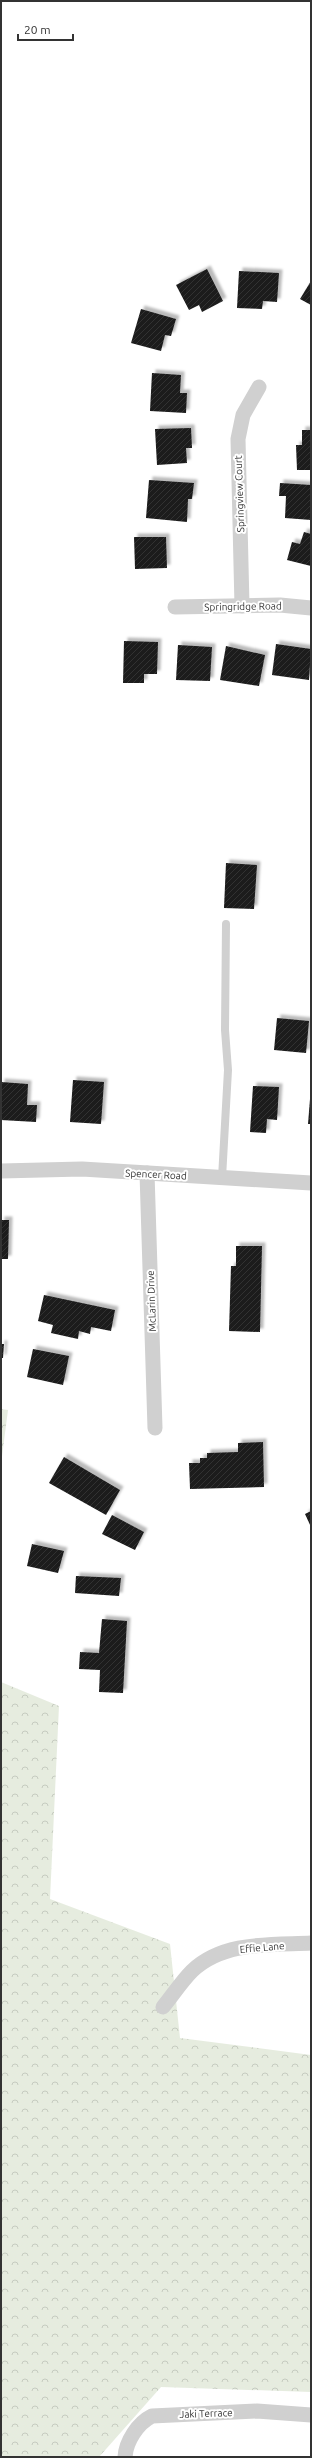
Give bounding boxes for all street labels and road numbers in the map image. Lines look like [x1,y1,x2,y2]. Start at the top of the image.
street label: Springview Court [233,455,246,533]
street label: Springridge Road [204,600,282,613]
street label: Spencer Road [125,1167,187,1182]
street label: McLarin Drive [145,1270,158,1332]
street label: Effie Lane [239,1940,285,1955]
street label: Jaki Terrace [179,2407,233,2420]

